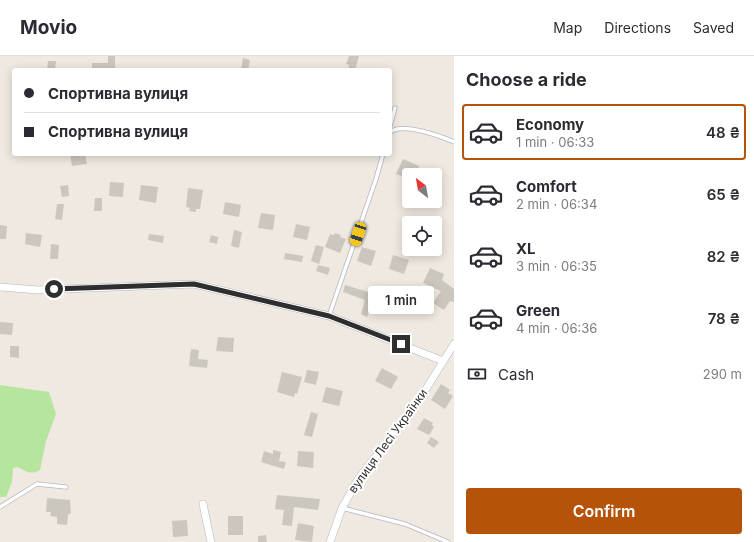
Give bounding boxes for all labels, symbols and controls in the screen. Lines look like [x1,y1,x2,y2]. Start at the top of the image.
text: Movio [20,16,77,39]
text: Map [553,19,582,36]
text: Directions [604,19,671,36]
text: Saved [693,19,734,36]
text: Choose a ride [466,69,587,90]
text: Спортивна вулиця [48,84,188,103]
icon: car [468,114,504,150]
text: Economy [516,115,584,134]
text: Спортивна вулиця [48,122,188,141]
text: 48 ₴ [706,123,740,142]
text: 1 min · 06:33 [516,134,594,150]
north arrow [402,168,442,208]
map controls [402,168,442,256]
icon: car [468,176,504,212]
text: Comfort [516,177,577,196]
text: 65 ₴ [707,185,740,204]
text: 2 min · 06:34 [516,196,597,212]
button: locate [402,216,442,256]
car [348,221,368,247]
icon: car [468,238,504,274]
text: XL [516,239,536,258]
text: 82 ₴ [707,247,740,266]
text: 3 min · 06:35 [516,258,597,274]
route start [45,280,63,298]
callout: 1 min [368,286,434,314]
text: 1 min [385,292,417,308]
icon: car [468,300,504,336]
text: Green [516,301,560,320]
text: 78 ₴ [708,309,740,328]
text: 4 min · 06:36 [516,320,597,336]
route end [392,335,410,353]
icon: cash [466,363,488,385]
text: Cash [498,365,534,384]
text: 290 m [703,366,742,382]
street label: вулиця Лесі Українки [345,386,430,496]
button: Confirm [466,488,742,534]

